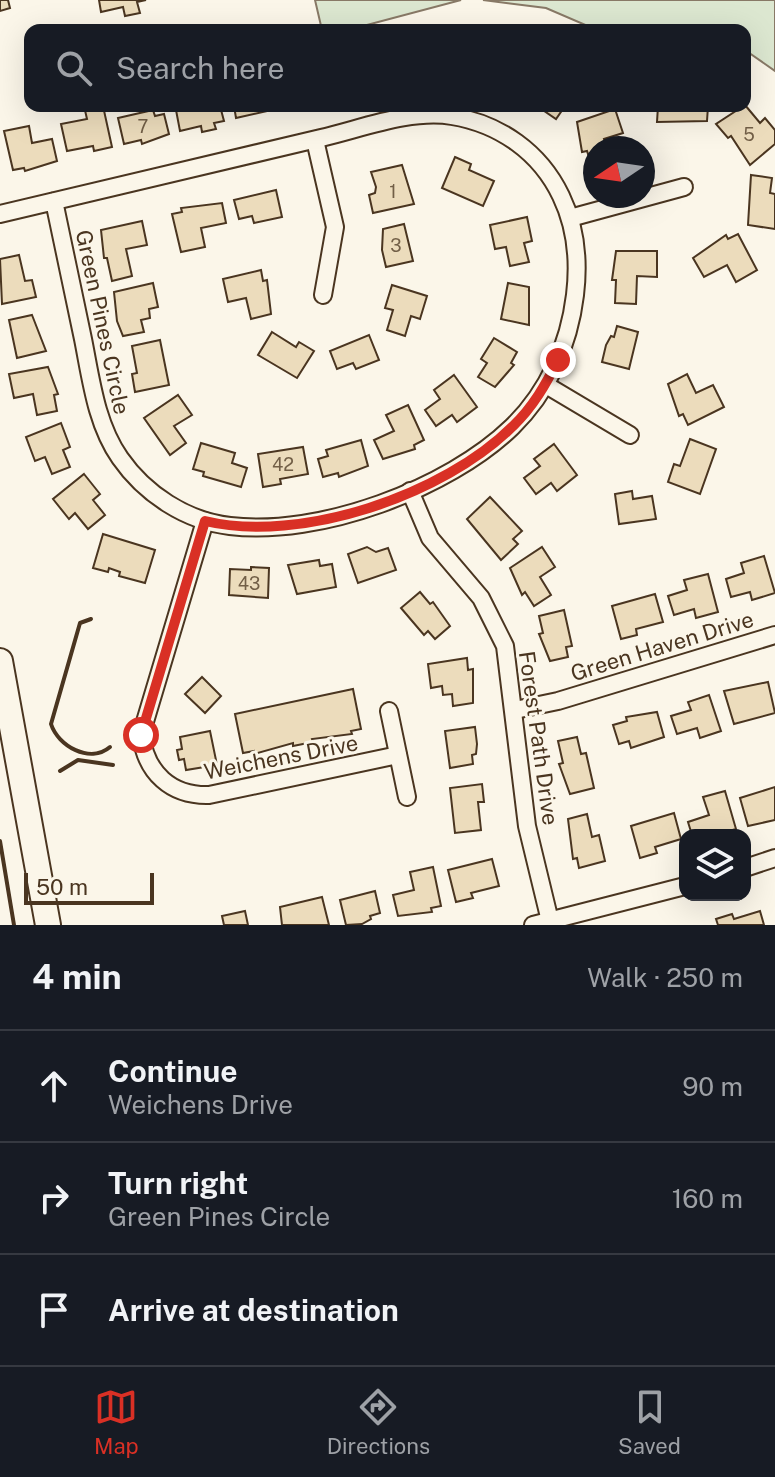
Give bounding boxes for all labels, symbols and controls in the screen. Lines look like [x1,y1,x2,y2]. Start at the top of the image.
search box [24,24,751,112]
icon: search [52,46,96,90]
text: Search here [116,50,284,86]
house number: 7 [138,116,148,137]
house number: 5 [743,124,755,145]
north arrow [583,136,655,208]
house number: 1 [389,181,397,202]
street label: Green Pines Circle [71,227,135,417]
house number: 3 [390,235,402,256]
route end [540,342,576,378]
house number: 42 [272,454,294,475]
house number: 43 [238,573,260,594]
street label: Green Haven Drive [567,606,757,686]
street label: Forest Path Drive [514,649,564,827]
route start [123,717,159,753]
street label: Weichens Drive [202,729,360,785]
map controls [679,829,751,901]
button: layers [679,829,751,901]
scale bar [24,869,154,905]
text: 50 m [36,874,88,900]
text: 4 min [32,957,122,997]
text: Walk · 250 m [587,962,743,993]
text: Continue [108,1053,238,1089]
icon: ahead [32,1064,76,1108]
text: 90 m [682,1071,743,1102]
text: Weichens Drive [108,1089,293,1120]
text: Turn right [108,1165,248,1201]
icon: right [32,1176,76,1220]
text: 160 m [672,1183,743,1214]
text: Green Pines Circle [108,1201,330,1232]
icon: arrive [32,1288,76,1332]
text: Arrive at destination [108,1292,399,1328]
tab: Map [94,1385,139,1459]
tab: Directions [327,1385,430,1459]
tab: Saved [618,1385,681,1459]

